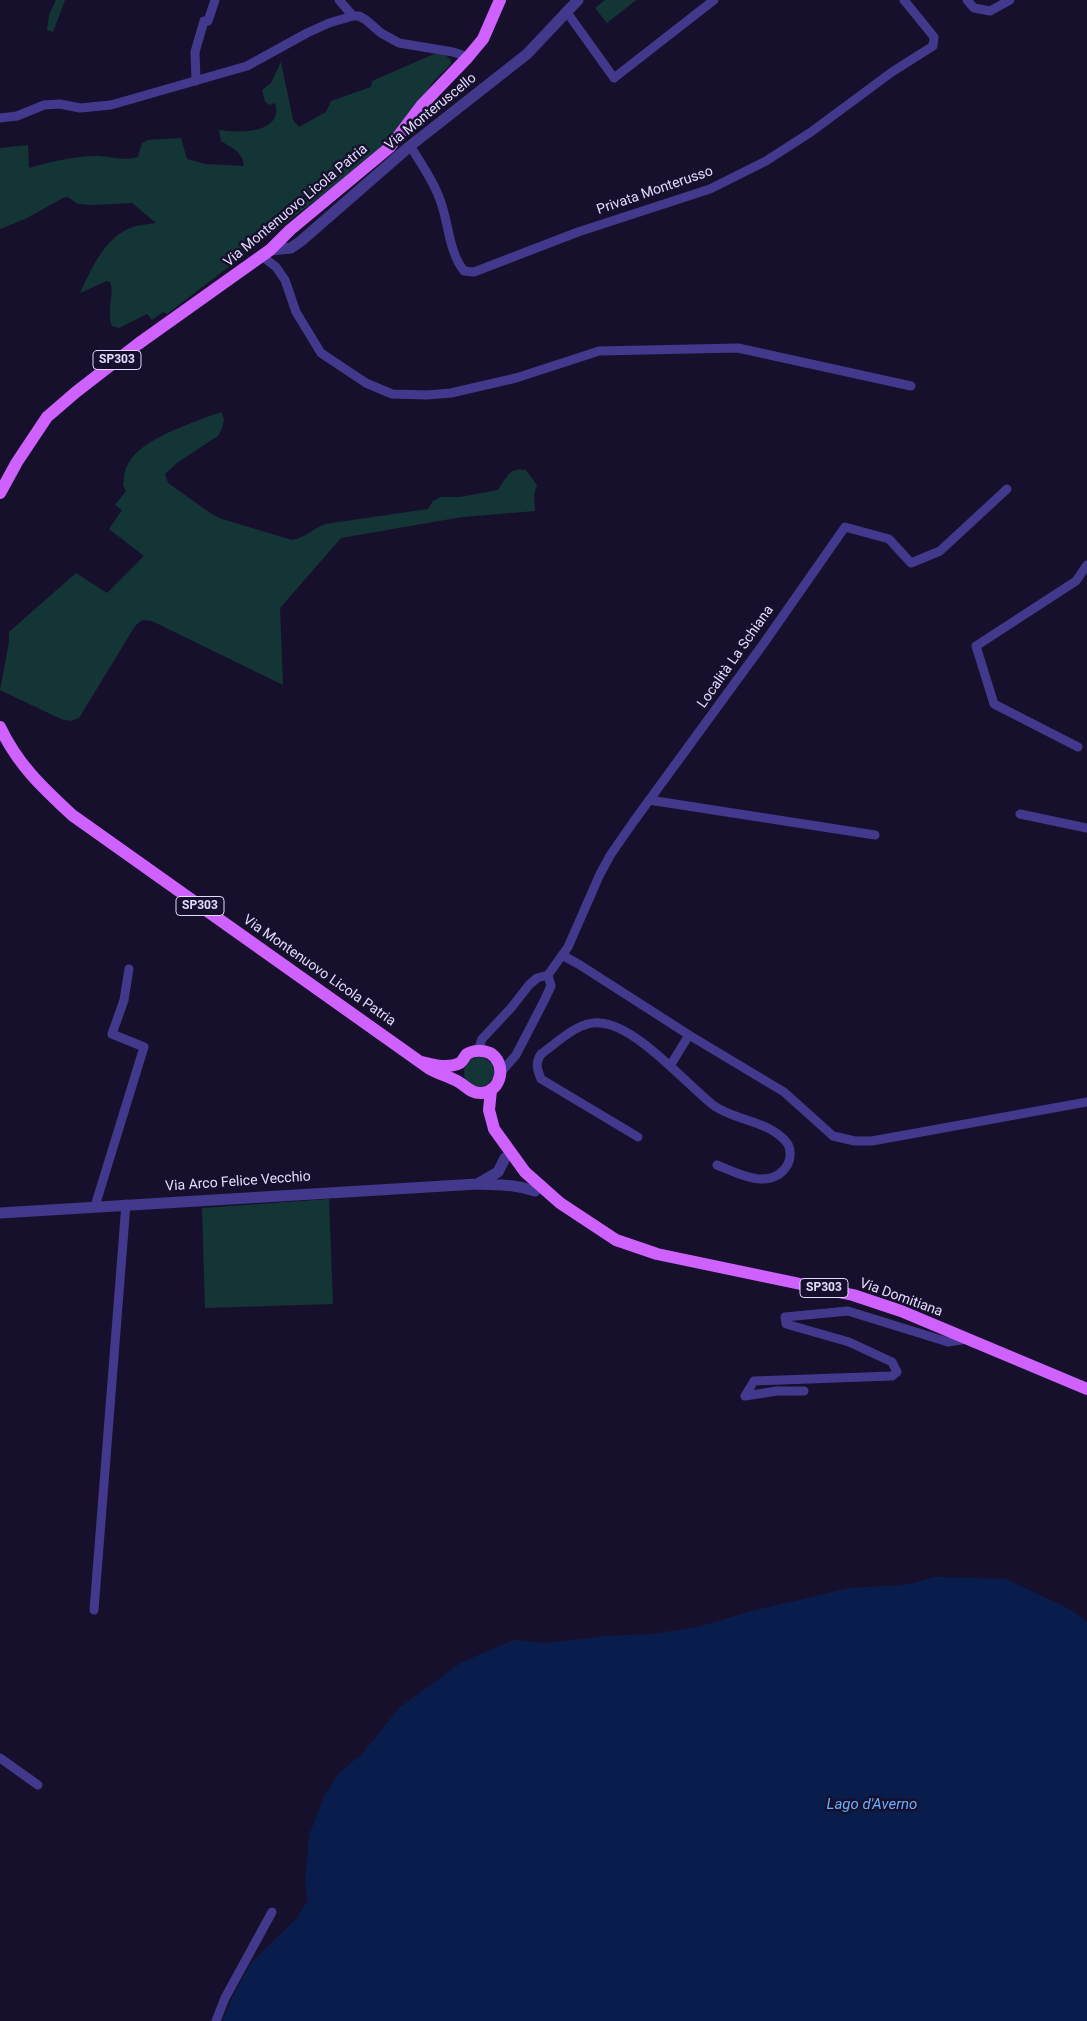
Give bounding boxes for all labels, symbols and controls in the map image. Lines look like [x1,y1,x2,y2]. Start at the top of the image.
street label: Via Monteruscello [382,70,480,154]
street label: Via Montenuovo Licola Patria [221,141,371,271]
street label: Privata Monterusso [595,163,715,219]
road number: SP303 [93,350,141,370]
street label: Località La Schiana [694,603,778,711]
road number: SP303 [176,896,224,916]
street label: Via Montenuovo Licola Patria [240,912,398,1030]
street label: Via Arco Felice Vecchio [165,1169,311,1195]
street label: Via Domitiana [857,1275,945,1321]
road number: SP303 [800,1278,848,1298]
water label: Lago d'Averno [827,1796,917,1814]

